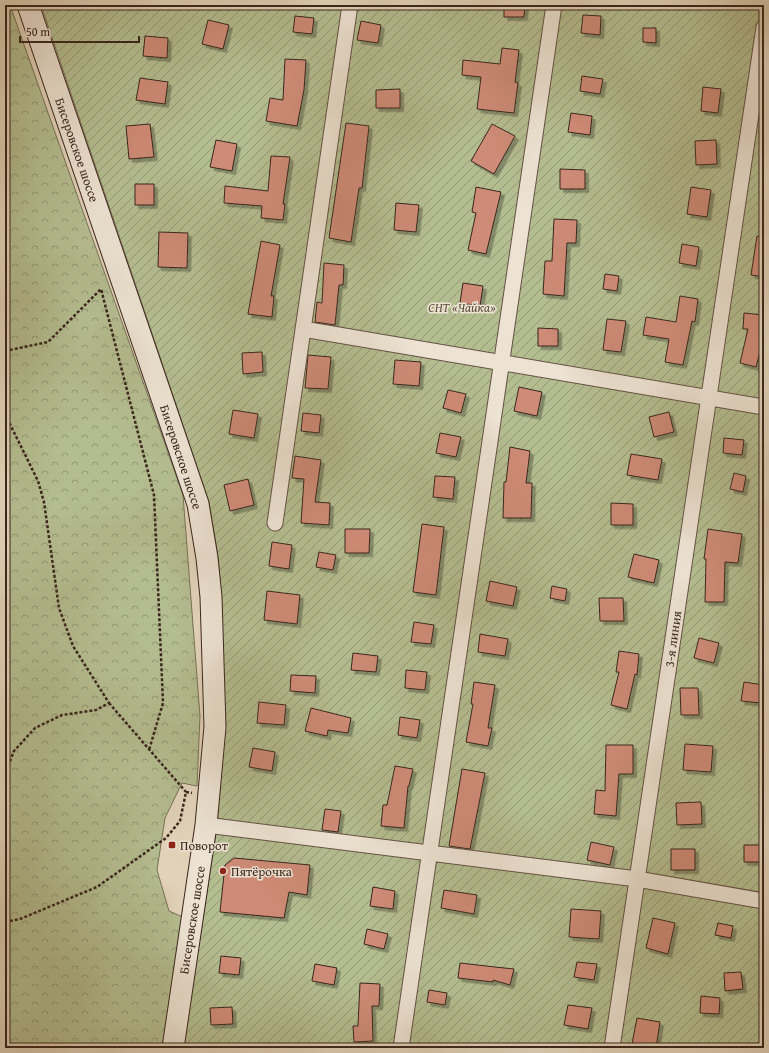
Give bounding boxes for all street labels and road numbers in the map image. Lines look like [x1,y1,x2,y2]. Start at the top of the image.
street label: Бисеровское шоссе [50,95,104,205]
street label: Бисеровское шоссе [155,402,207,512]
street label: 3-я линия [660,609,686,669]
street label: Бисеровское шоссе [174,865,210,975]

